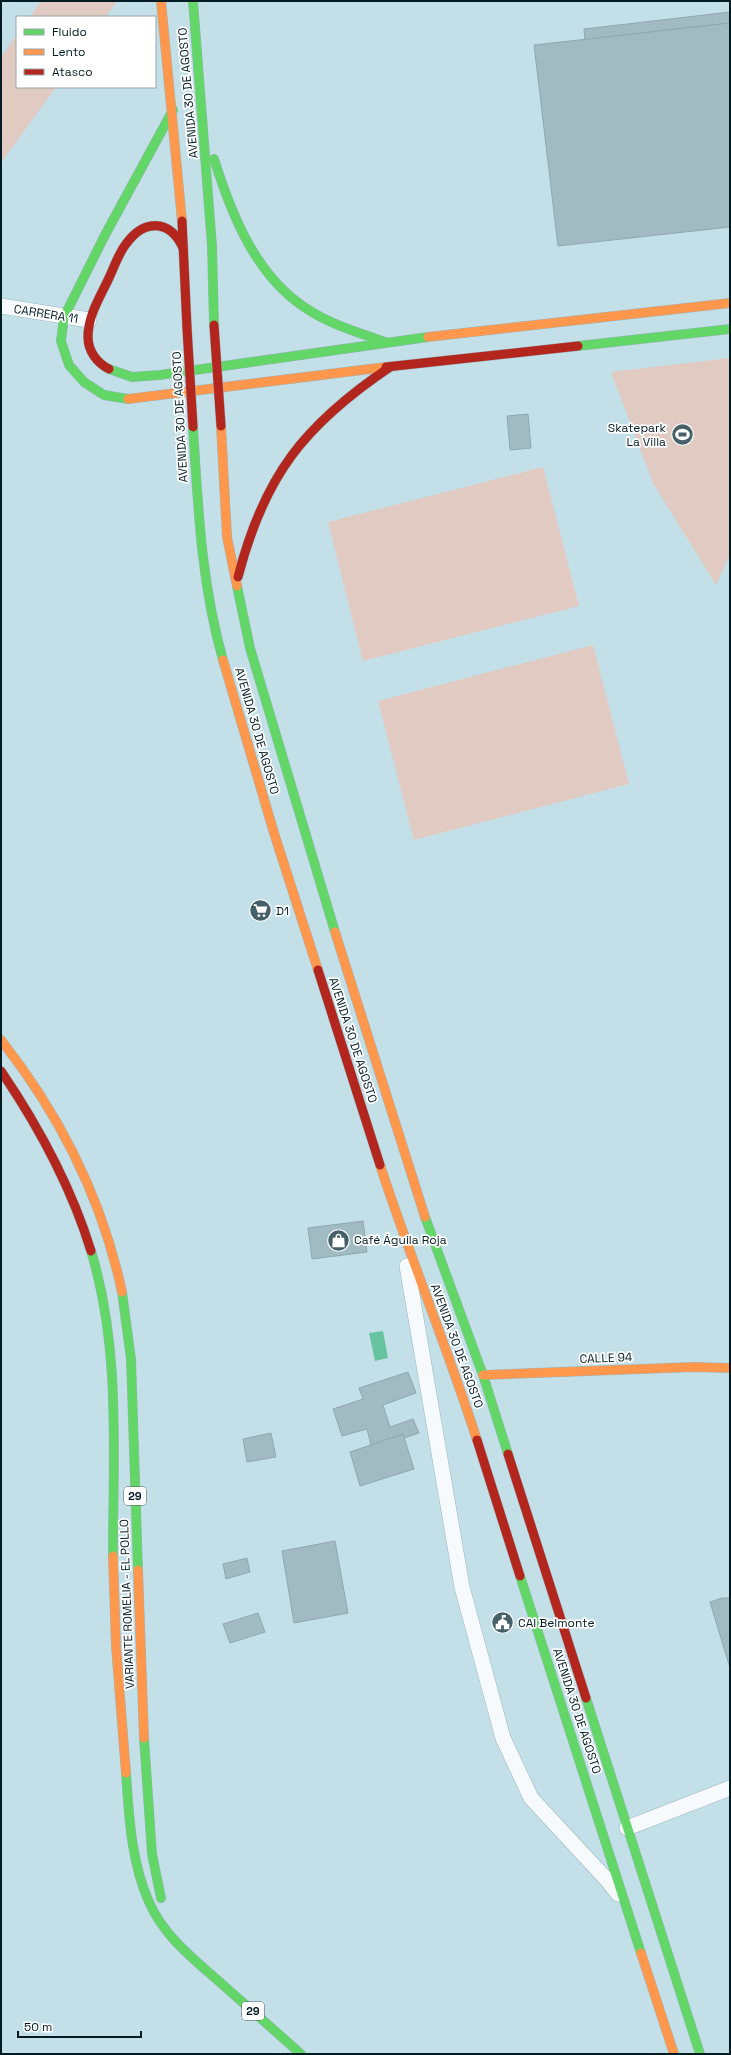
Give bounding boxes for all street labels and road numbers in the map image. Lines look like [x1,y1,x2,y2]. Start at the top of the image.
street label: AVENIDA 30 DE AGOSTO [174,27,202,159]
street label: CARRERA 11 [13,301,79,327]
street label: AVENIDA 30 DE AGOSTO [169,351,191,483]
street label: AVENIDA 30 DE AGOSTO [231,666,283,796]
street label: AVENIDA 30 DE AGOSTO [325,975,381,1105]
street label: AVENIDA 30 DE AGOSTO [427,1282,487,1410]
street label: CALLE 94 [579,1349,633,1367]
road number: 29 [124,1487,146,1505]
street label: VARIANTE ROMELIA - EL POLLO [116,1519,138,1689]
street label: AVENIDA 30 DE AGOSTO [549,1646,605,1776]
road number: 29 [242,2002,264,2020]

